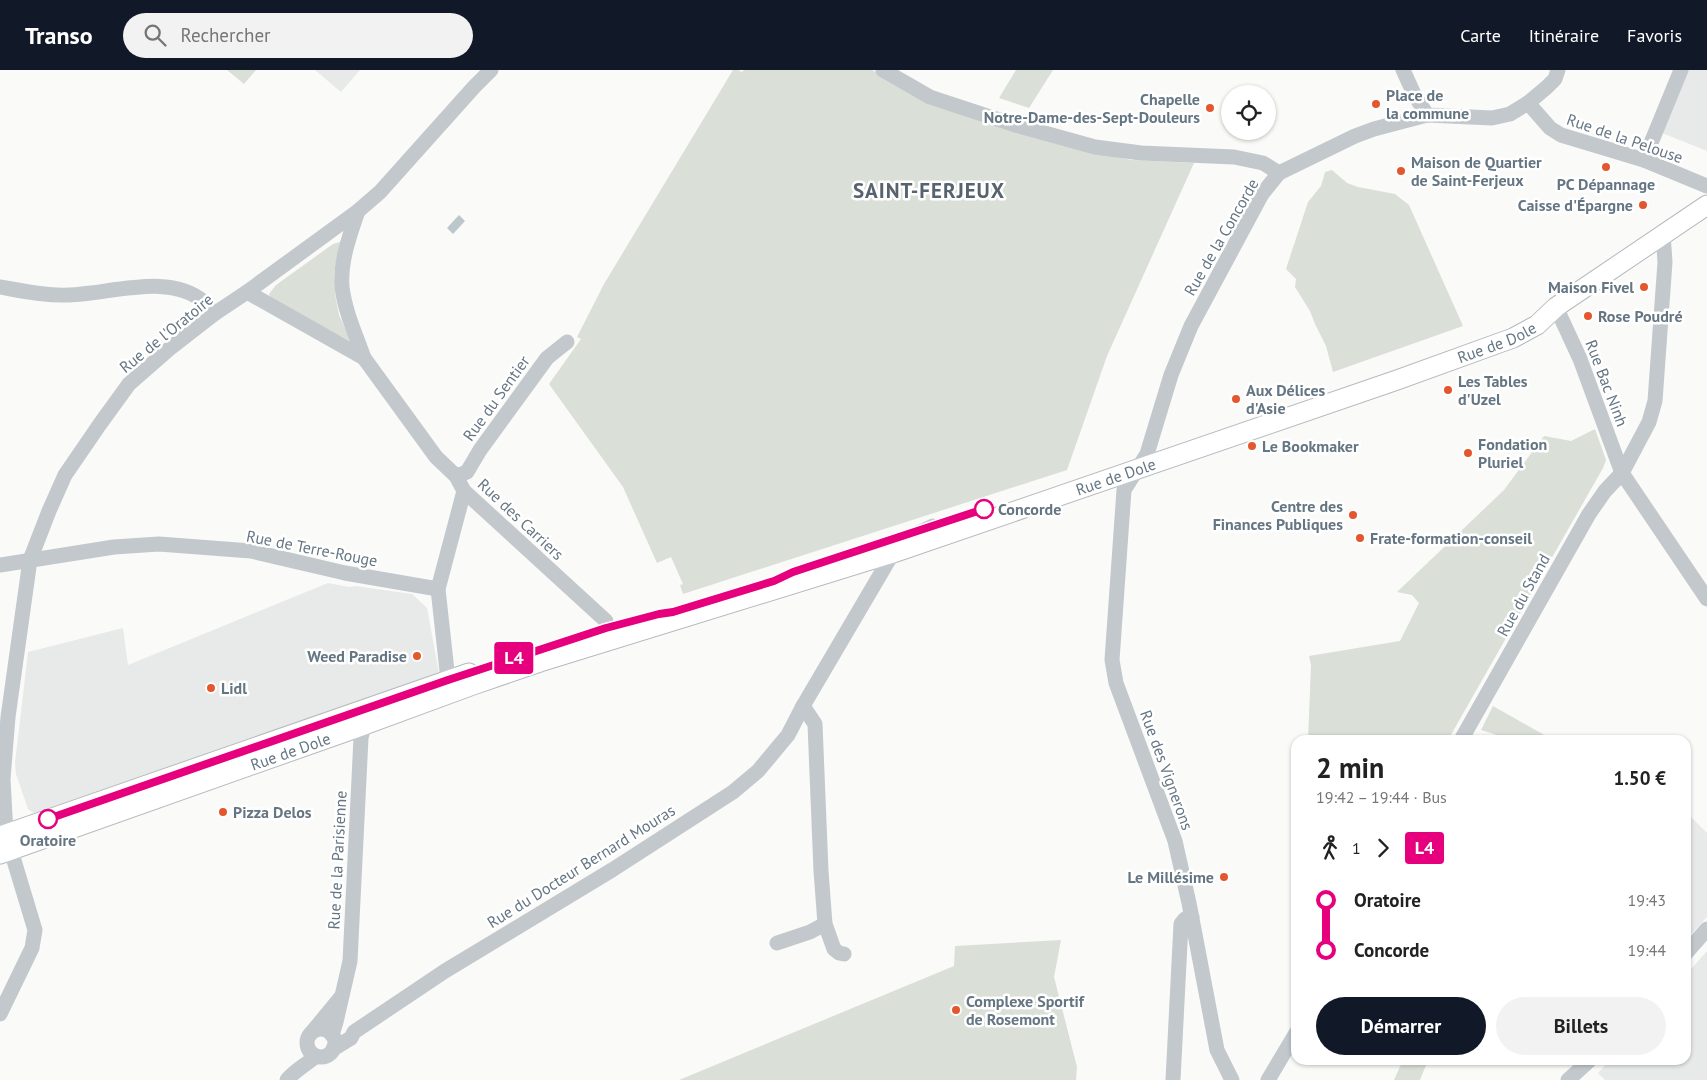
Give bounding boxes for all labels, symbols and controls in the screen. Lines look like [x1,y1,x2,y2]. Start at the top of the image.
search box [123,13,473,58]
text: Transo [25,20,93,51]
icon: search [141,21,169,49]
text: Rechercher [181,23,271,47]
text: Carte [1460,24,1501,47]
text: Itinéraire [1529,24,1599,47]
text: Favoris [1627,24,1682,47]
map controls [1221,85,1276,140]
button: locate [1221,85,1276,140]
place label: Place de la commune [1386,85,1469,123]
place label: Chapelle Notre-Dame-des-Sept-Douleurs [984,89,1200,127]
marker: Place de la commune [1370,98,1382,110]
marker: Chapelle Notre-Dame-des-Sept-Douleurs [1204,102,1216,114]
street label: Rue de la Pelouse [1564,109,1686,167]
place label: Maison de Quartier de Saint-Ferjeux [1411,152,1542,190]
marker: PC Dépannage [1600,161,1612,173]
marker: Maison de Quartier de Saint-Ferjeux [1395,165,1407,177]
place label: PC Dépannage [1557,174,1655,194]
street label: Rue de la Concorde [1179,175,1263,299]
district label: SAINT-FERJEUX [853,177,1005,204]
place label: Caisse d'Épargne [1518,195,1633,215]
marker: Caisse d'Épargne [1637,199,1649,211]
place label: Maison Fivel [1548,277,1634,297]
marker: Maison Fivel [1638,281,1650,293]
street label: Rue de l'Oratoire [115,289,217,377]
place label: Rose Poudré [1598,306,1683,326]
marker: Rose Poudré [1582,310,1594,322]
street label: Rue de Dole [1455,317,1540,367]
street label: Rue Bac Ninh [1581,337,1633,429]
street label: Rue du Sentier [458,351,534,445]
place label: Les Tables d'Uzel [1458,371,1528,409]
place label: Aux Délices d'Asie [1246,380,1326,418]
marker: Les Tables d'Uzel [1442,384,1454,396]
marker: Aux Délices d'Asie [1230,393,1242,405]
place label: Fondation Pluriel [1478,434,1547,472]
place label: Le Bookmaker [1262,436,1359,456]
marker: Le Bookmaker [1246,440,1258,452]
marker: Fondation Pluriel [1462,447,1474,459]
street label: Rue de Dole [1073,454,1158,500]
street label: Rue des Carriers [474,474,568,564]
place label: Centre des Finances Publiques [1213,496,1343,534]
marker: Concorde [974,499,994,519]
place label: Concorde [998,499,1061,519]
marker: Centre des Finances Publiques [1347,509,1359,521]
street label: Rue de Terre-Rouge [245,525,379,571]
place label: Frate-formation-conseil [1370,528,1532,548]
marker: Frate-formation-conseil [1354,532,1366,544]
street label: Rue du Stand [1492,550,1554,640]
line badge: L4 [492,642,536,674]
place label: Weed Paradise [307,646,407,666]
text: L4 [504,646,524,669]
marker: Weed Paradise [411,650,423,662]
place label: Lidl [221,678,247,698]
marker: Lidl [205,682,217,694]
street label: Rue des Vignerons [1136,707,1198,833]
street label: Rue de Dole [248,728,333,775]
text: 2 min [1316,749,1384,786]
text: 1.50 € [1613,766,1666,790]
text: 19:42 – 19:44 · Bus [1316,787,1447,807]
street label: Rue de la Parisienne [323,790,351,930]
street label: Rue du Docteur Bernard Mouras [483,800,679,932]
place label: Pizza Delos [233,802,312,822]
marker: Pizza Delos [217,806,229,818]
marker: Oratoire [38,809,58,829]
place label: Oratoire [20,830,76,850]
icon: walk [1316,834,1344,862]
icon: forward [1369,834,1397,862]
text: L4 [1415,836,1434,859]
text: 1 [1352,838,1361,858]
place label: Le Millésime [1127,867,1214,887]
marker: Le Millésime [1218,871,1230,883]
text: Oratoire [1354,888,1421,912]
text: 19:43 [1628,890,1666,910]
text: Concorde [1354,938,1429,962]
text: 19:44 [1628,940,1666,960]
place label: Complexe Sportif de Rosemont [966,991,1085,1029]
button: Démarrer [1316,997,1486,1055]
button: Billets [1496,997,1666,1055]
marker: Complexe Sportif de Rosemont [950,1004,962,1016]

